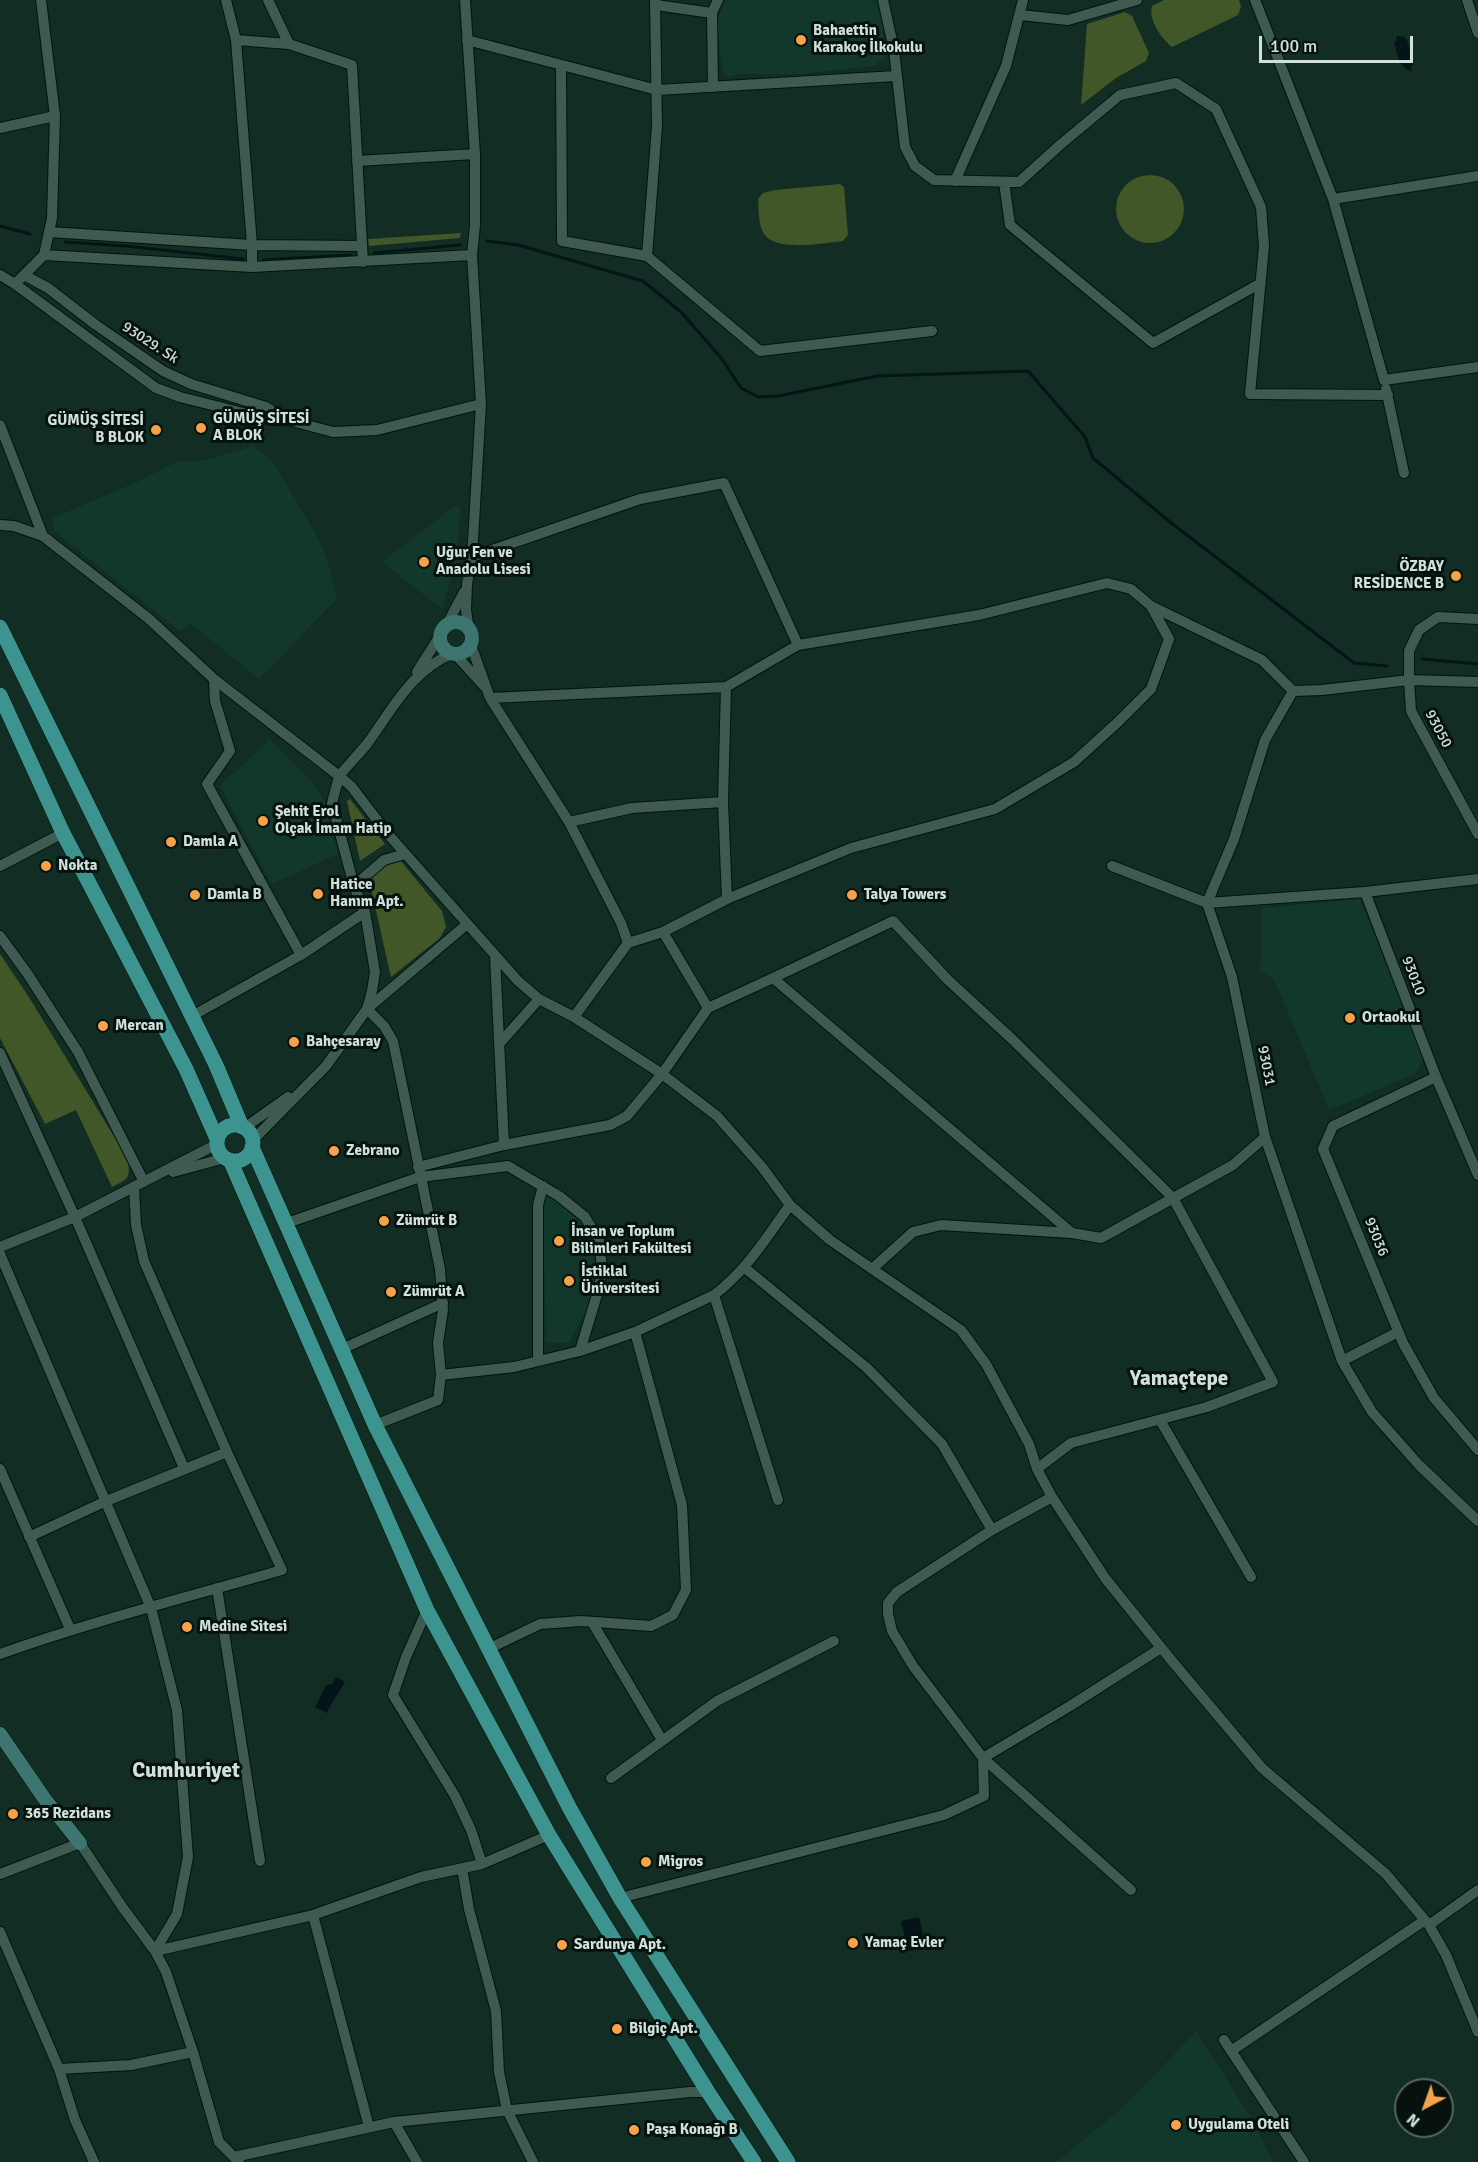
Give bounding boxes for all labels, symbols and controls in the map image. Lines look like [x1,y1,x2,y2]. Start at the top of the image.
place label: Bahaettin Karakoç İlkokulu [813,22,923,57]
scale bar [1262,24,1416,62]
marker: Bahaettin Karakoç İlkokulu [794,33,808,47]
text: 100 m [1270,35,1317,57]
street label: 93029. Sk [118,318,182,368]
place label: GÜMÜŞ SİTESİ A BLOK [213,410,310,445]
place label: GÜMÜŞ SİTESİ B BLOK [47,412,144,447]
marker: GÜMÜŞ SİTESİ A BLOK [194,421,208,435]
marker: GÜMÜŞ SİTESİ B BLOK [149,423,163,437]
place label: Uğur Fen ve Anadolu Lisesi [436,544,531,579]
marker: Uğur Fen ve Anadolu Lisesi [417,555,431,569]
place label: ÖZBAY RESİDENCE B [1354,558,1444,593]
marker: ÖZBAY RESİDENCE B [1449,569,1463,583]
street label: 93050 [1421,707,1455,751]
place label: Şehit Erol Olçak İmam Hatip [275,803,392,838]
marker: Şehit Erol Olçak İmam Hatip [256,814,270,828]
place label: Damla A [183,833,238,851]
marker: Damla A [164,835,178,849]
place label: Nokta [58,857,97,875]
marker: Nokta [39,859,53,873]
place label: Hatice Hanım Apt. [330,876,404,911]
place label: Damla B [207,886,262,904]
place label: Talya Towers [864,886,946,904]
marker: Hatice Hanım Apt. [311,887,325,901]
marker: Damla B [188,888,202,902]
marker: Talya Towers [845,888,859,902]
street label: 93010 [1397,954,1429,998]
place label: Ortaokul [1362,1009,1420,1027]
marker: Ortaokul [1343,1011,1357,1025]
place label: Mercan [115,1017,164,1035]
marker: Mercan [96,1019,110,1033]
place label: Bahçesaray [306,1033,381,1051]
marker: Bahçesaray [287,1035,301,1049]
street label: 93031 [1253,1044,1279,1088]
place label: Zebrano [346,1142,400,1160]
marker: Zebrano [327,1144,341,1158]
place label: Zümrüt B [396,1212,457,1230]
marker: Zümrüt B [377,1214,391,1228]
street label: 93036 [1360,1215,1392,1259]
place label: İnsan ve Toplum Bilimleri Fakültesi [571,1223,691,1258]
marker: İnsan ve Toplum Bilimleri Fakültesi [552,1234,566,1248]
place label: İstiklal Üniversitesi [581,1263,659,1298]
marker: İstiklal Üniversitesi [562,1274,576,1288]
place label: Zümrüt A [403,1283,465,1301]
marker: Zümrüt A [384,1285,398,1299]
district label: Yamaçtepe [1130,1366,1228,1392]
place label: Medine Sitesi [199,1618,287,1636]
marker: Medine Sitesi [180,1620,194,1634]
district label: Cumhuriyet [132,1758,240,1784]
place label: 365 Rezidans [25,1805,111,1823]
marker: 365 Rezidans [6,1807,20,1821]
place label: Migros [658,1853,703,1871]
marker: Migros [639,1855,653,1869]
place label: Yamaç Evler [865,1934,944,1952]
place label: Sardunya Apt. [574,1936,666,1954]
marker: Yamaç Evler [846,1936,860,1950]
marker: Sardunya Apt. [555,1938,569,1952]
place label: Bilgiç Apt. [629,2020,698,2038]
marker: Bilgiç Apt. [610,2022,624,2036]
north arrow [1394,2078,1454,2138]
text: N [1403,2109,1424,2131]
place label: Uygulama Oteli [1188,2116,1289,2134]
marker: Uygulama Oteli [1169,2118,1183,2132]
place label: Paşa Konağı B [646,2121,738,2139]
marker: Paşa Konağı B [627,2123,641,2137]

